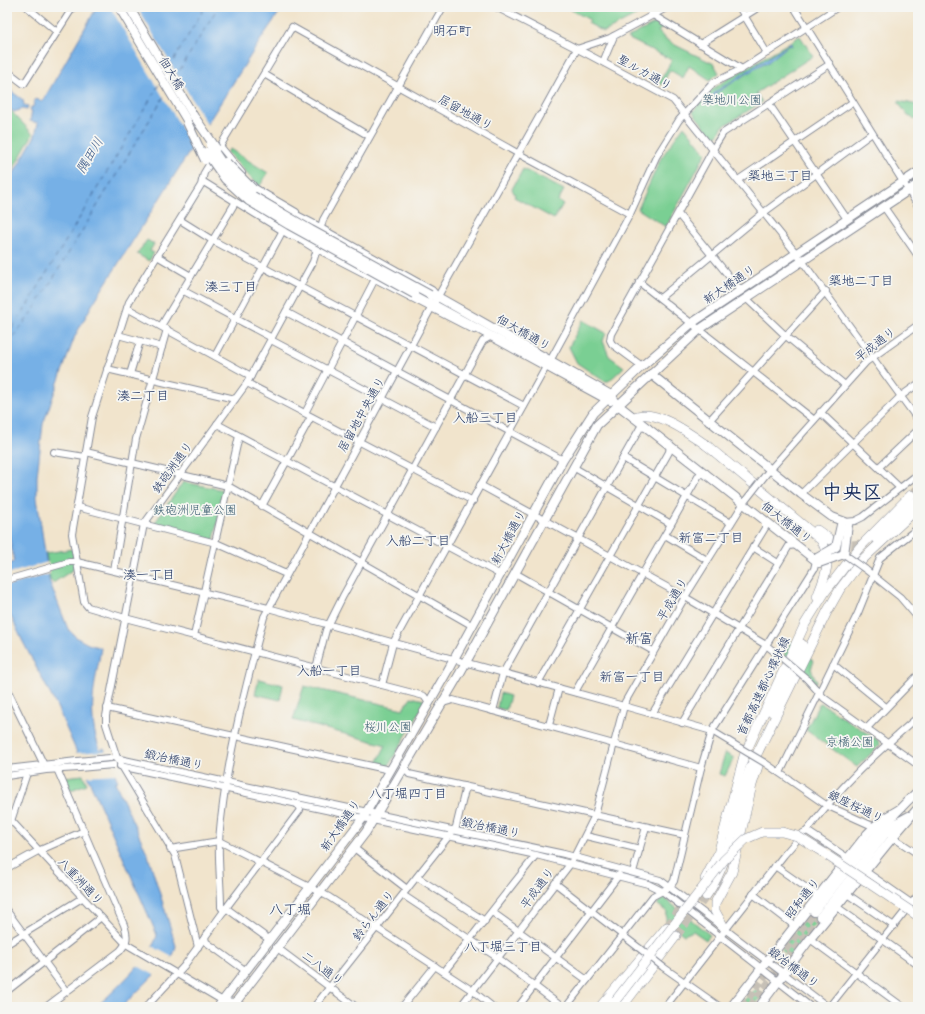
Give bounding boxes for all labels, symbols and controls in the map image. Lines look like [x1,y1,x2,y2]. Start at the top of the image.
district label: 明石町 [432,21,472,39]
street label: 聖ルカ通り [615,50,675,94]
street label: 佃大橋 [155,53,189,93]
street label: 居留地通り [436,90,496,134]
park label: 築地川公園 [702,91,762,108]
water label: 隅田川 [71,134,107,176]
district label: 築地三丁目 [747,166,813,184]
street label: 新大橋通り [699,260,759,308]
district label: 築地二丁目 [828,271,894,289]
district label: 湊三丁目 [205,277,257,295]
street label: 佃大橋通り [494,310,554,354]
street label: 平成通り [851,323,899,365]
street label: 居留地中央通り [333,373,389,455]
district label: 湊二丁目 [117,386,169,404]
district label: 入船三丁目 [452,408,518,426]
street label: 鉄砲洲通り [147,438,197,496]
district label: 中央区 [822,478,882,505]
street label: 佃大橋通り [758,497,816,547]
park label: 鉄砲洲児童公園 [153,501,237,518]
street label: 新大橋通り [486,507,530,567]
district label: 新富二丁目 [678,528,744,546]
district label: 入船二丁目 [385,531,451,549]
district label: 湊一丁目 [123,565,175,583]
street label: 平成通り [652,574,692,624]
district label: 新富 [625,628,653,647]
street label: 首都高速都心環状線 [732,633,794,739]
district label: 入船一丁目 [296,661,362,679]
district label: 新富一丁目 [599,667,665,685]
park label: 桜川公園 [364,718,412,735]
park label: 京橋公園 [826,733,874,750]
street label: 鍛冶橋通り [143,744,205,774]
district label: 八丁堀四丁目 [369,784,447,802]
street label: 銀座桜通り [825,785,887,827]
street label: 新大橋通り [316,796,364,854]
street label: 鍛冶橋通り [460,812,522,842]
street label: 八重洲通り [54,853,108,909]
street label: 平成通り [516,864,558,912]
street label: 昭和通り [781,874,823,922]
street label: 鈴らん通り [348,886,398,944]
district label: 八丁堀 [269,899,311,918]
district label: 八丁堀三丁目 [464,937,542,955]
street label: 鍛冶橋通り [765,942,823,992]
street label: 二八通り [299,947,347,989]

